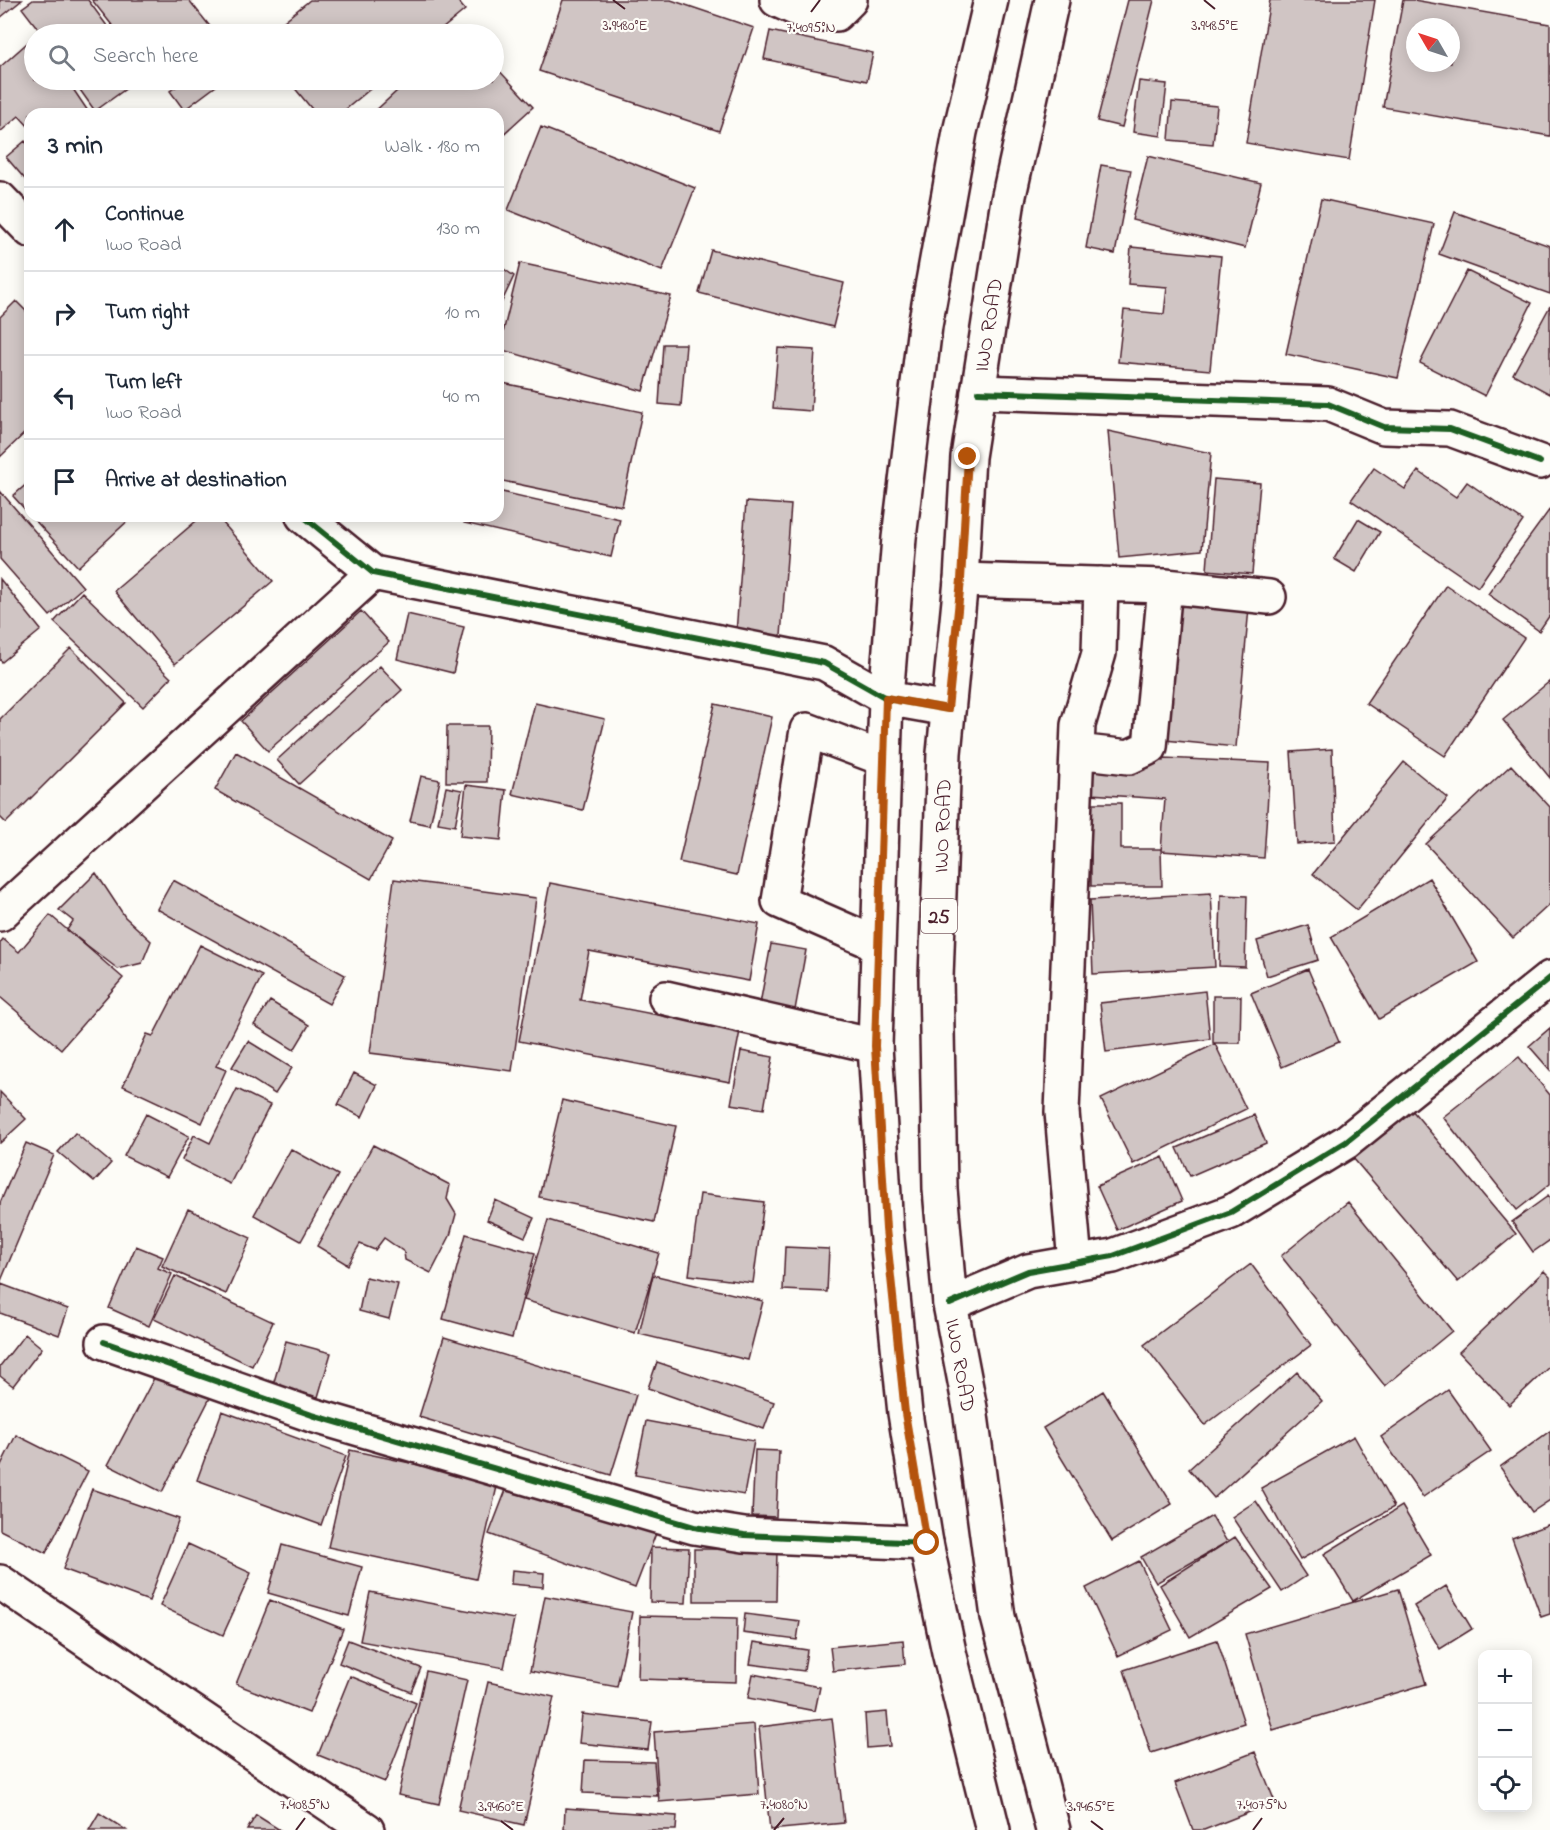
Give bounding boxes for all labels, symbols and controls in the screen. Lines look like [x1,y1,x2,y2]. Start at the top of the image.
text: 3.9480°E [602,15,648,37]
text: 3.9485°E [1191,15,1239,37]
text: 7.4095°N [786,17,836,39]
north arrow [1406,18,1460,72]
search box [24,24,504,90]
icon: search [45,41,78,74]
text: Search here [93,41,198,73]
text: 3 min [48,128,103,166]
text: Walk · 180 m [384,133,480,162]
text: Continue [105,199,184,231]
icon: ahead [48,213,81,246]
text: 130 m [436,215,480,244]
text: Iwo Road [105,231,182,260]
street label: IWO ROAD [968,276,1012,374]
icon: right [48,297,81,330]
text: Turn right [105,297,190,329]
text: 10 m [444,299,480,328]
text: Turn left [105,367,182,399]
icon: left [48,381,81,414]
text: 40 m [443,383,480,412]
text: Iwo Road [105,399,182,428]
route end [954,443,980,469]
icon: arrive [48,465,81,498]
text: Arrive at destination [105,465,287,497]
street label: IWO ROAD [927,778,961,874]
road number: 25 [921,899,957,933]
street label: IWO ROAD [936,1316,982,1414]
route start [913,1529,939,1555]
map controls [1478,1650,1532,1812]
button: + [1478,1650,1532,1704]
button: − [1478,1704,1532,1758]
button: locate [1478,1758,1532,1812]
text: 7.4085°N [280,1794,330,1816]
text: 7.4080°N [760,1794,808,1816]
text: 7.4075°N [1237,1794,1287,1816]
text: 3.9460°E [478,1796,524,1818]
text: 3.9465°E [1067,1796,1115,1818]

